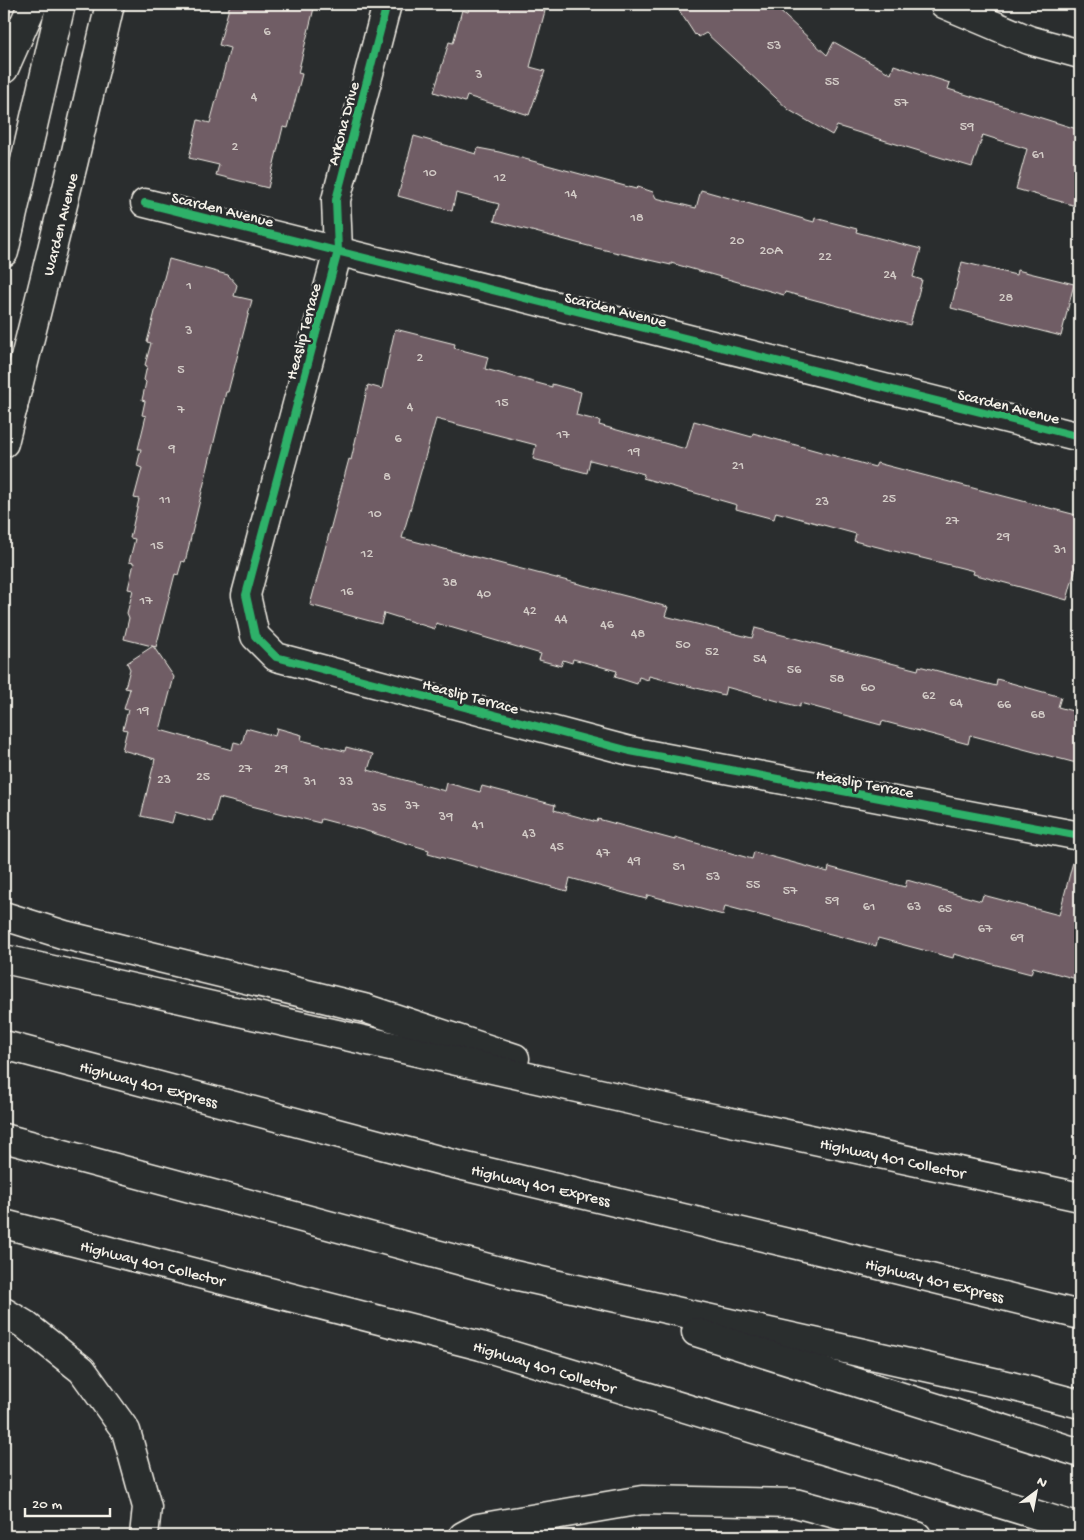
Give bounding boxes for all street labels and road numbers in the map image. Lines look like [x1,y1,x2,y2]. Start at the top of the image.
street label: Arkona Drive [325,79,366,168]
street label: Warden Avenue [40,171,85,278]
street label: Scarden Avenue [169,190,276,233]
street label: Heaslip Terrace [283,281,328,382]
street label: Scarden Avenue [562,290,669,333]
street label: Scarden Avenue [955,387,1062,430]
street label: Heaslip Terrace [420,676,521,721]
street label: Heaslip Terrace [814,767,916,804]
street label: Highway 401 Express [77,1059,220,1114]
street label: Highway 401 Collector [818,1136,968,1185]
street label: Highway 401 Express [469,1162,613,1213]
street label: Highway 401 Collector [78,1238,228,1293]
street label: Highway 401 Express [863,1256,1006,1309]
street label: Highway 401 Collector [470,1339,619,1401]

